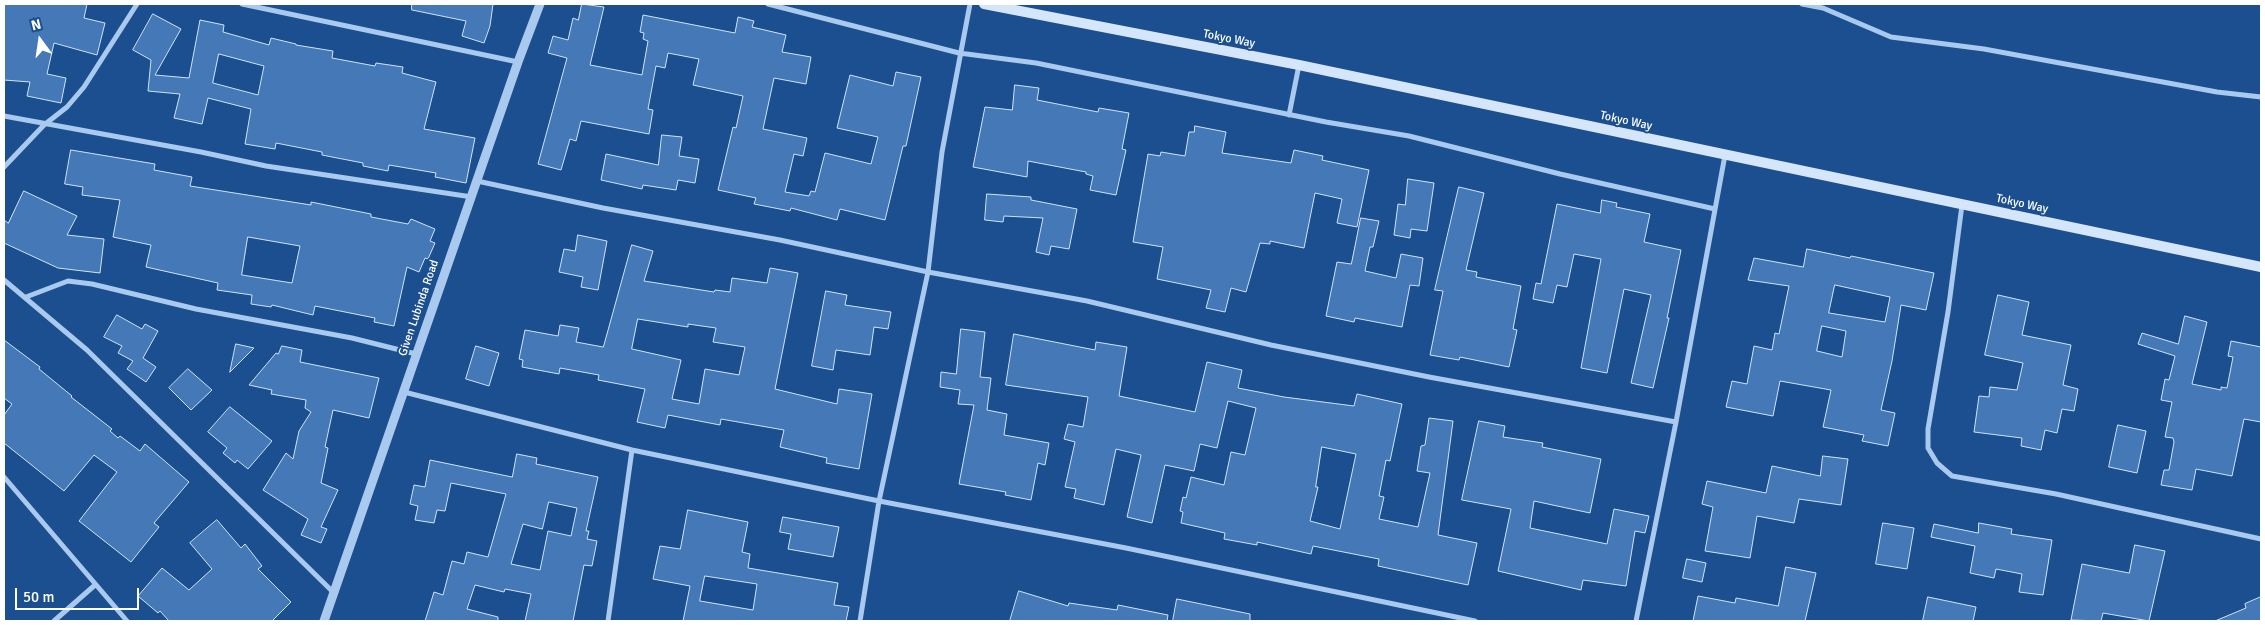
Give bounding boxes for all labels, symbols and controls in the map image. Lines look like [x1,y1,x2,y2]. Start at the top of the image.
north arrow [15,15,65,65]
text: N [29,16,43,34]
street label: Tokyo Way [1202,27,1256,51]
street label: Tokyo Way [1599,108,1653,134]
street label: Tokyo Way [1995,191,2049,217]
street label: Given Lubinda Road [396,258,442,358]
scale bar [18,578,141,610]
text: 50 m [23,588,54,606]

